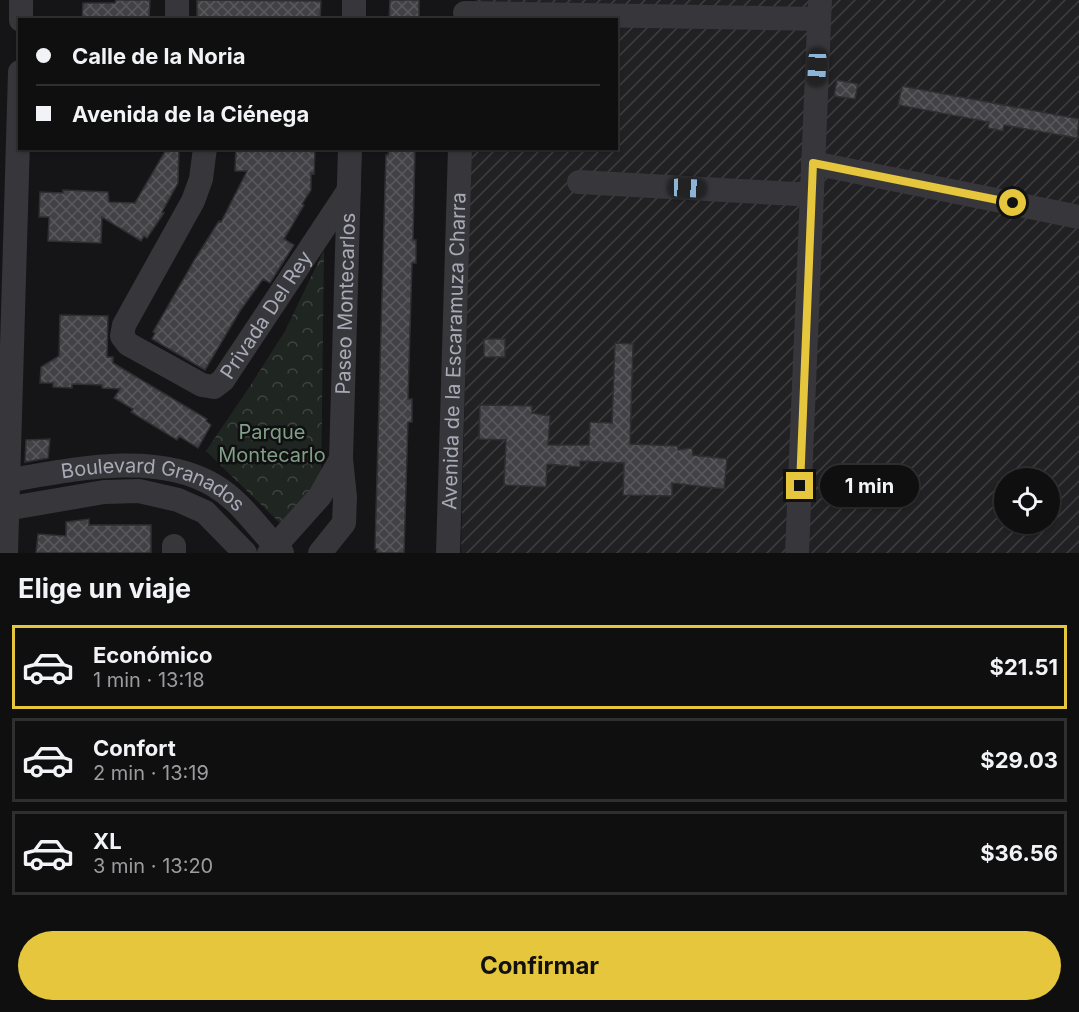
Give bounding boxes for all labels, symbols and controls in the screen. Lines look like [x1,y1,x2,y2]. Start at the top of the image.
text: Calle de la Noria [72,43,246,69]
car [807,49,827,85]
text: Avenida de la Ciénega [72,101,309,127]
car [669,178,705,198]
route start [999,189,1026,216]
street label: Avenida de la Escaramuza Charra [437,192,471,510]
street label: Paseo Montecarlos [331,212,360,395]
street label: Privada Del Rey [215,246,317,384]
park label: Parque Montecarlo [218,420,326,467]
street label: Boulevard Granados [59,453,250,516]
callout: 1 min [821,465,920,507]
map controls [994,468,1060,534]
button: locate [994,468,1060,534]
route end [786,472,813,499]
text: 1 min [845,474,894,498]
text: Elige un viaje [18,572,191,605]
icon: car [21,640,75,694]
text: Económico [93,642,212,668]
text: $21.51 [989,654,1058,680]
text: 1 min · 13:18 [93,668,205,692]
icon: car [21,733,75,787]
text: Confort [93,735,176,761]
text: $29.03 [980,747,1058,773]
text: 2 min · 13:19 [93,761,209,785]
icon: car [21,826,75,880]
text: XL [93,828,122,854]
text: $36.56 [980,840,1058,866]
text: 3 min · 13:20 [93,854,213,878]
button: Confirmar [18,931,1061,1000]

